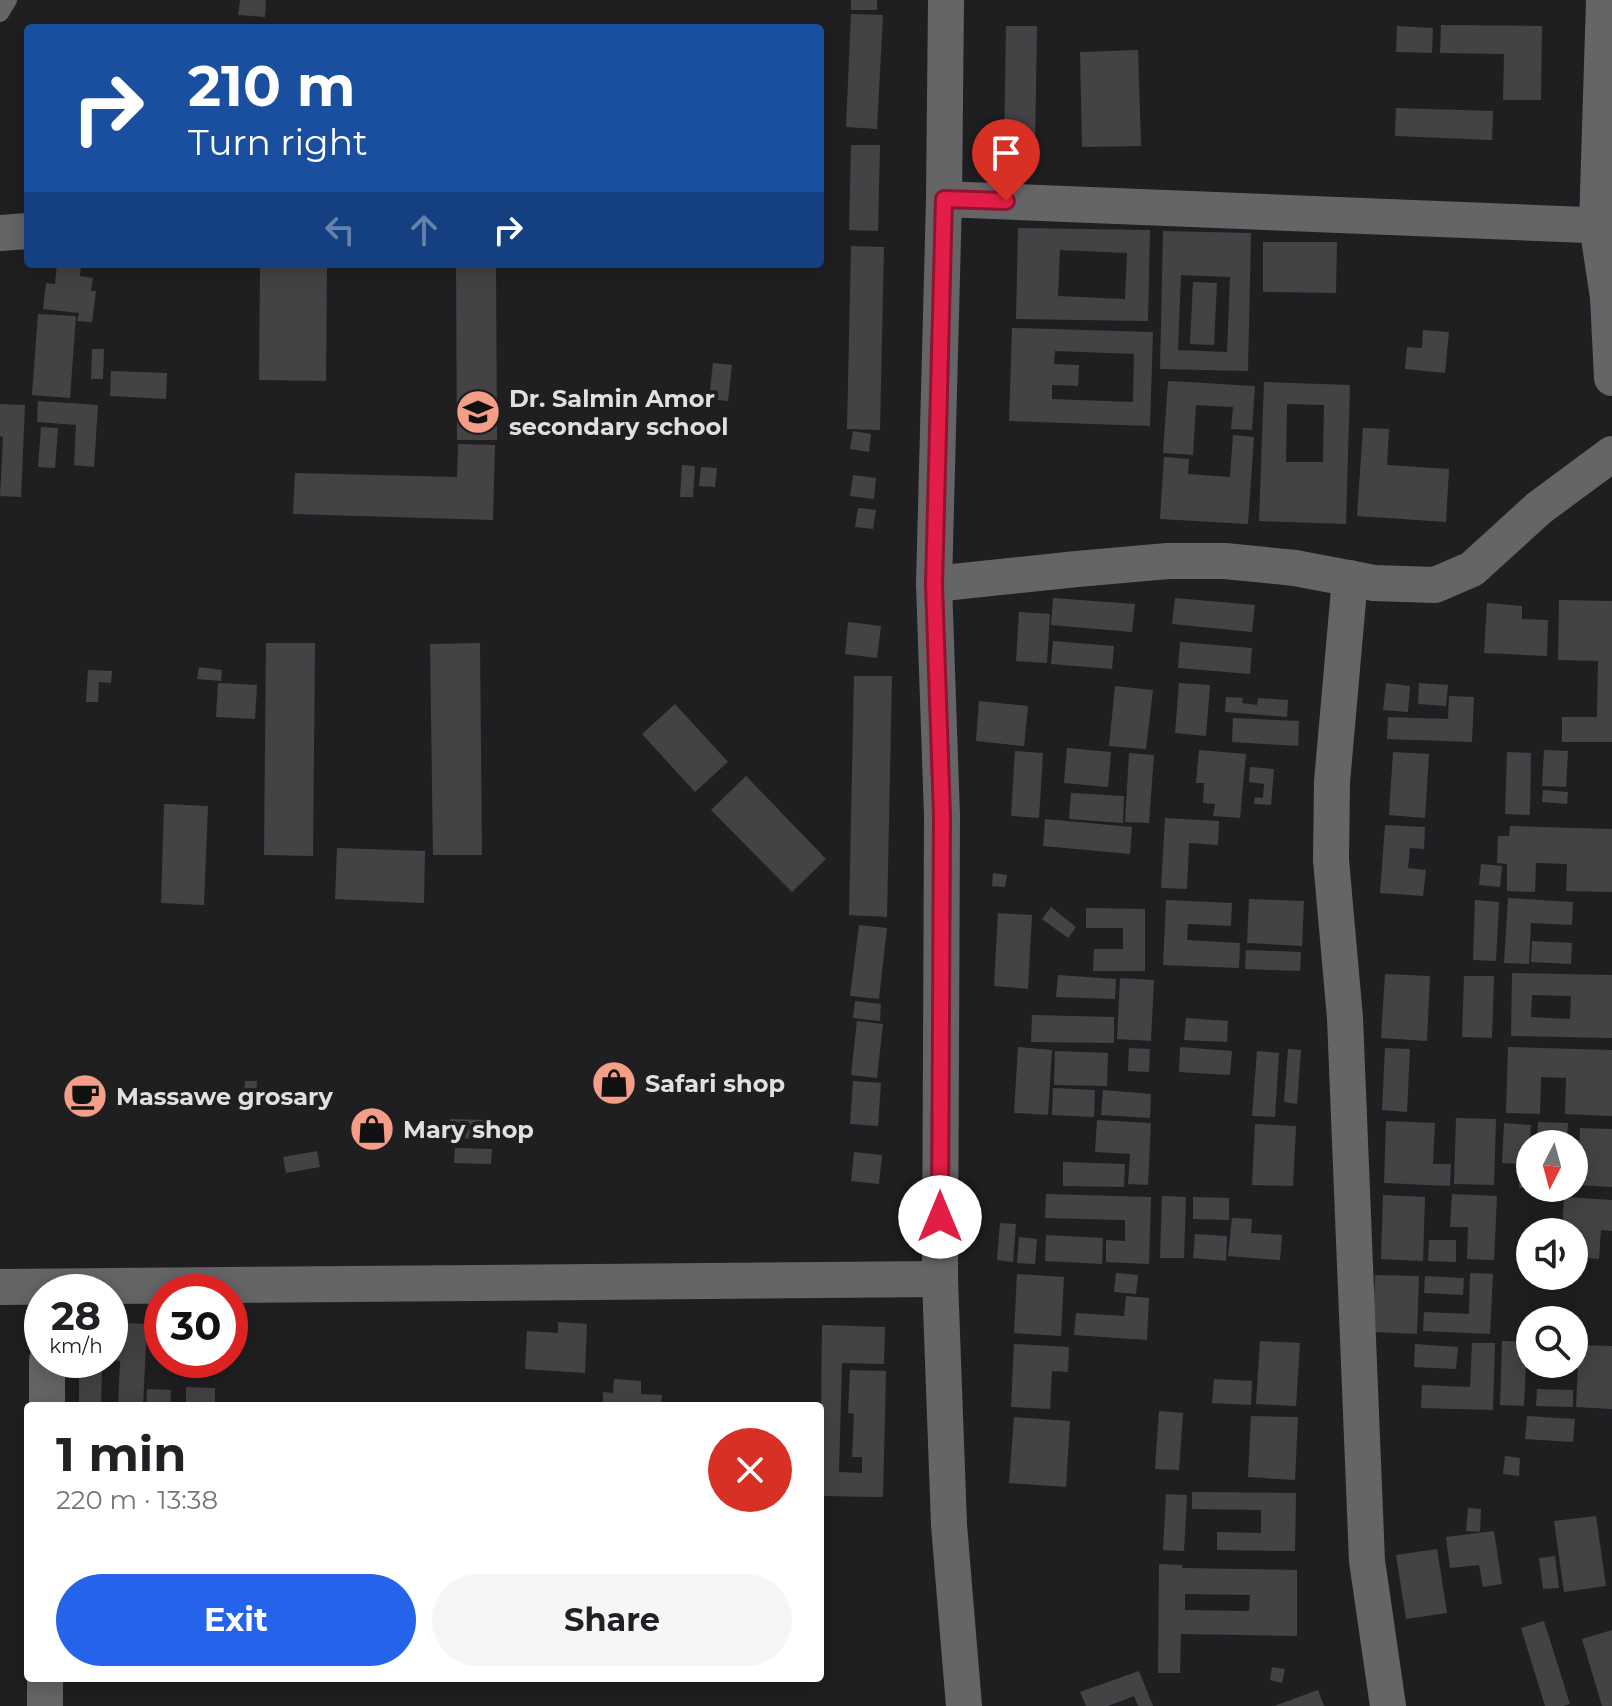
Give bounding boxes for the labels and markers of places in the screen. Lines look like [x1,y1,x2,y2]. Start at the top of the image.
pin [972,119,1040,201]
place label: Dr. Salmin Amor secondary school [509,384,728,441]
school or university icon: Dr. Salmin Amor secondary school [454,388,502,436]
shop icon: Safari shop [590,1059,638,1107]
place label: Safari shop [645,1069,785,1098]
cafe icon: Massawe grosary [61,1072,109,1120]
place label: Massawe grosary [116,1082,333,1111]
shop icon: Mary shop [348,1105,396,1153]
place label: Mary shop [403,1115,534,1144]

